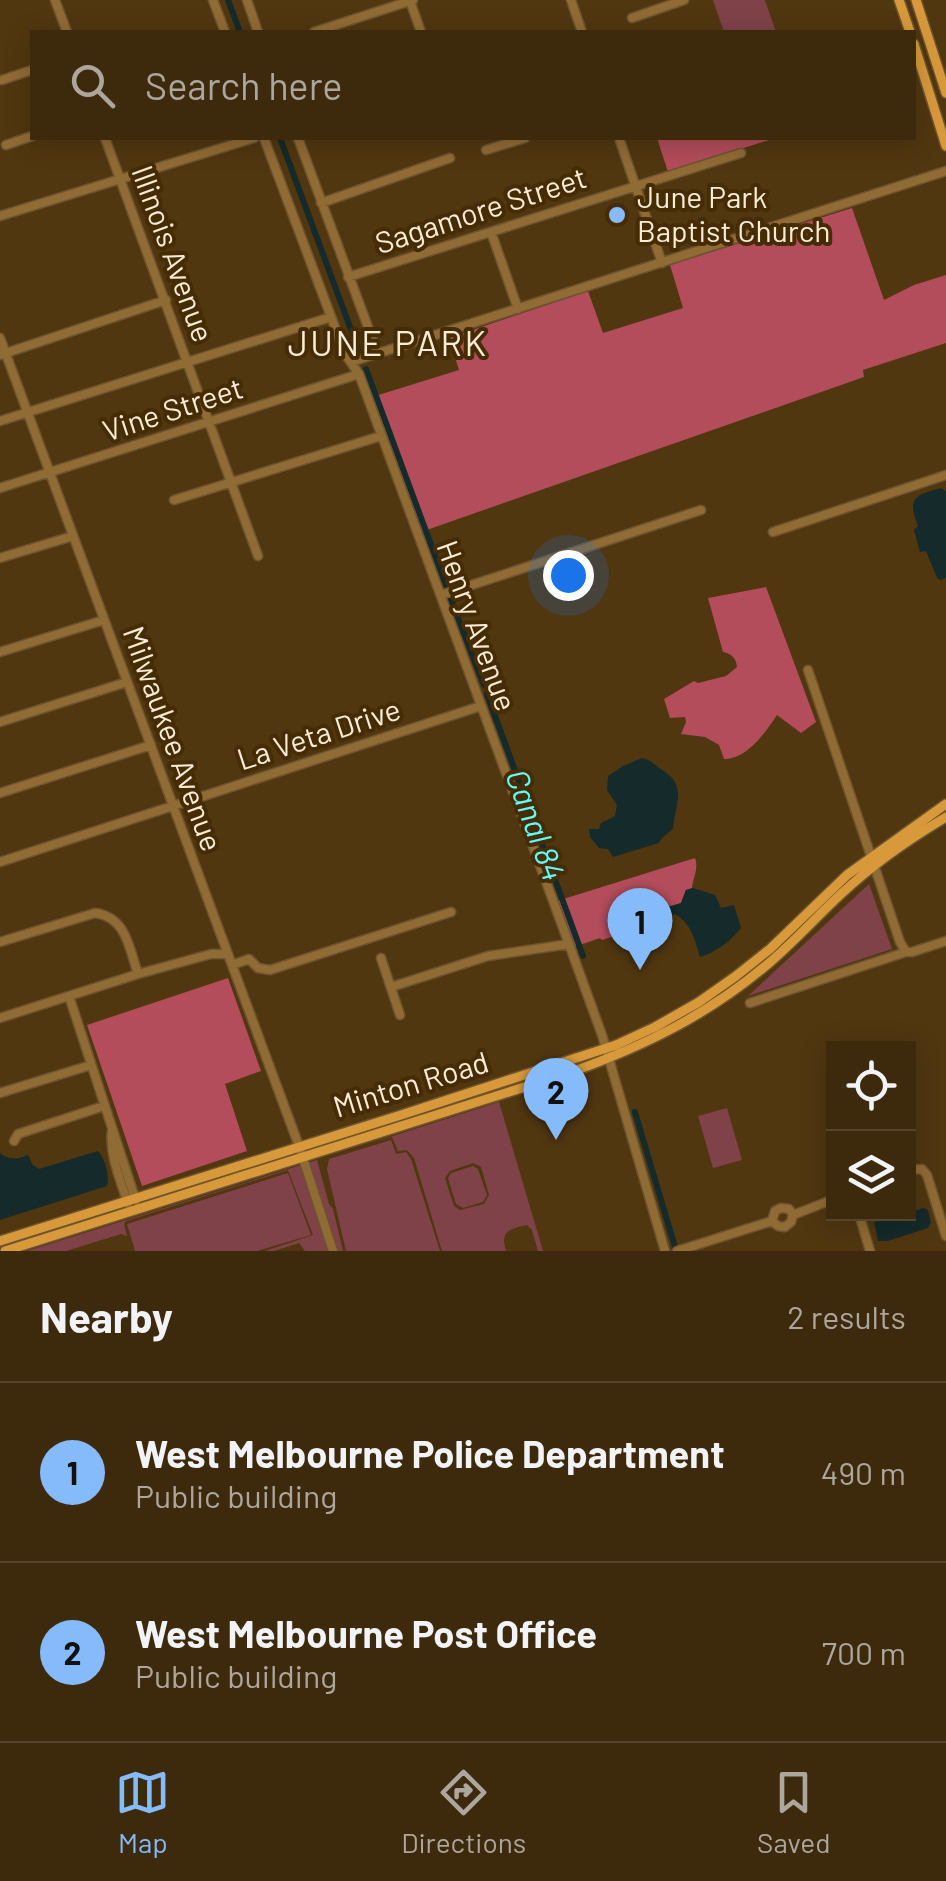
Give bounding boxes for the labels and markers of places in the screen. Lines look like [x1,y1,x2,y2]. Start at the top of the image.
place label: June Park Baptist Church [637,178,830,248]
marker: June Park Baptist Church [606,204,628,226]
pin: 1 [608,888,672,970]
pin: 2 [524,1058,588,1140]

